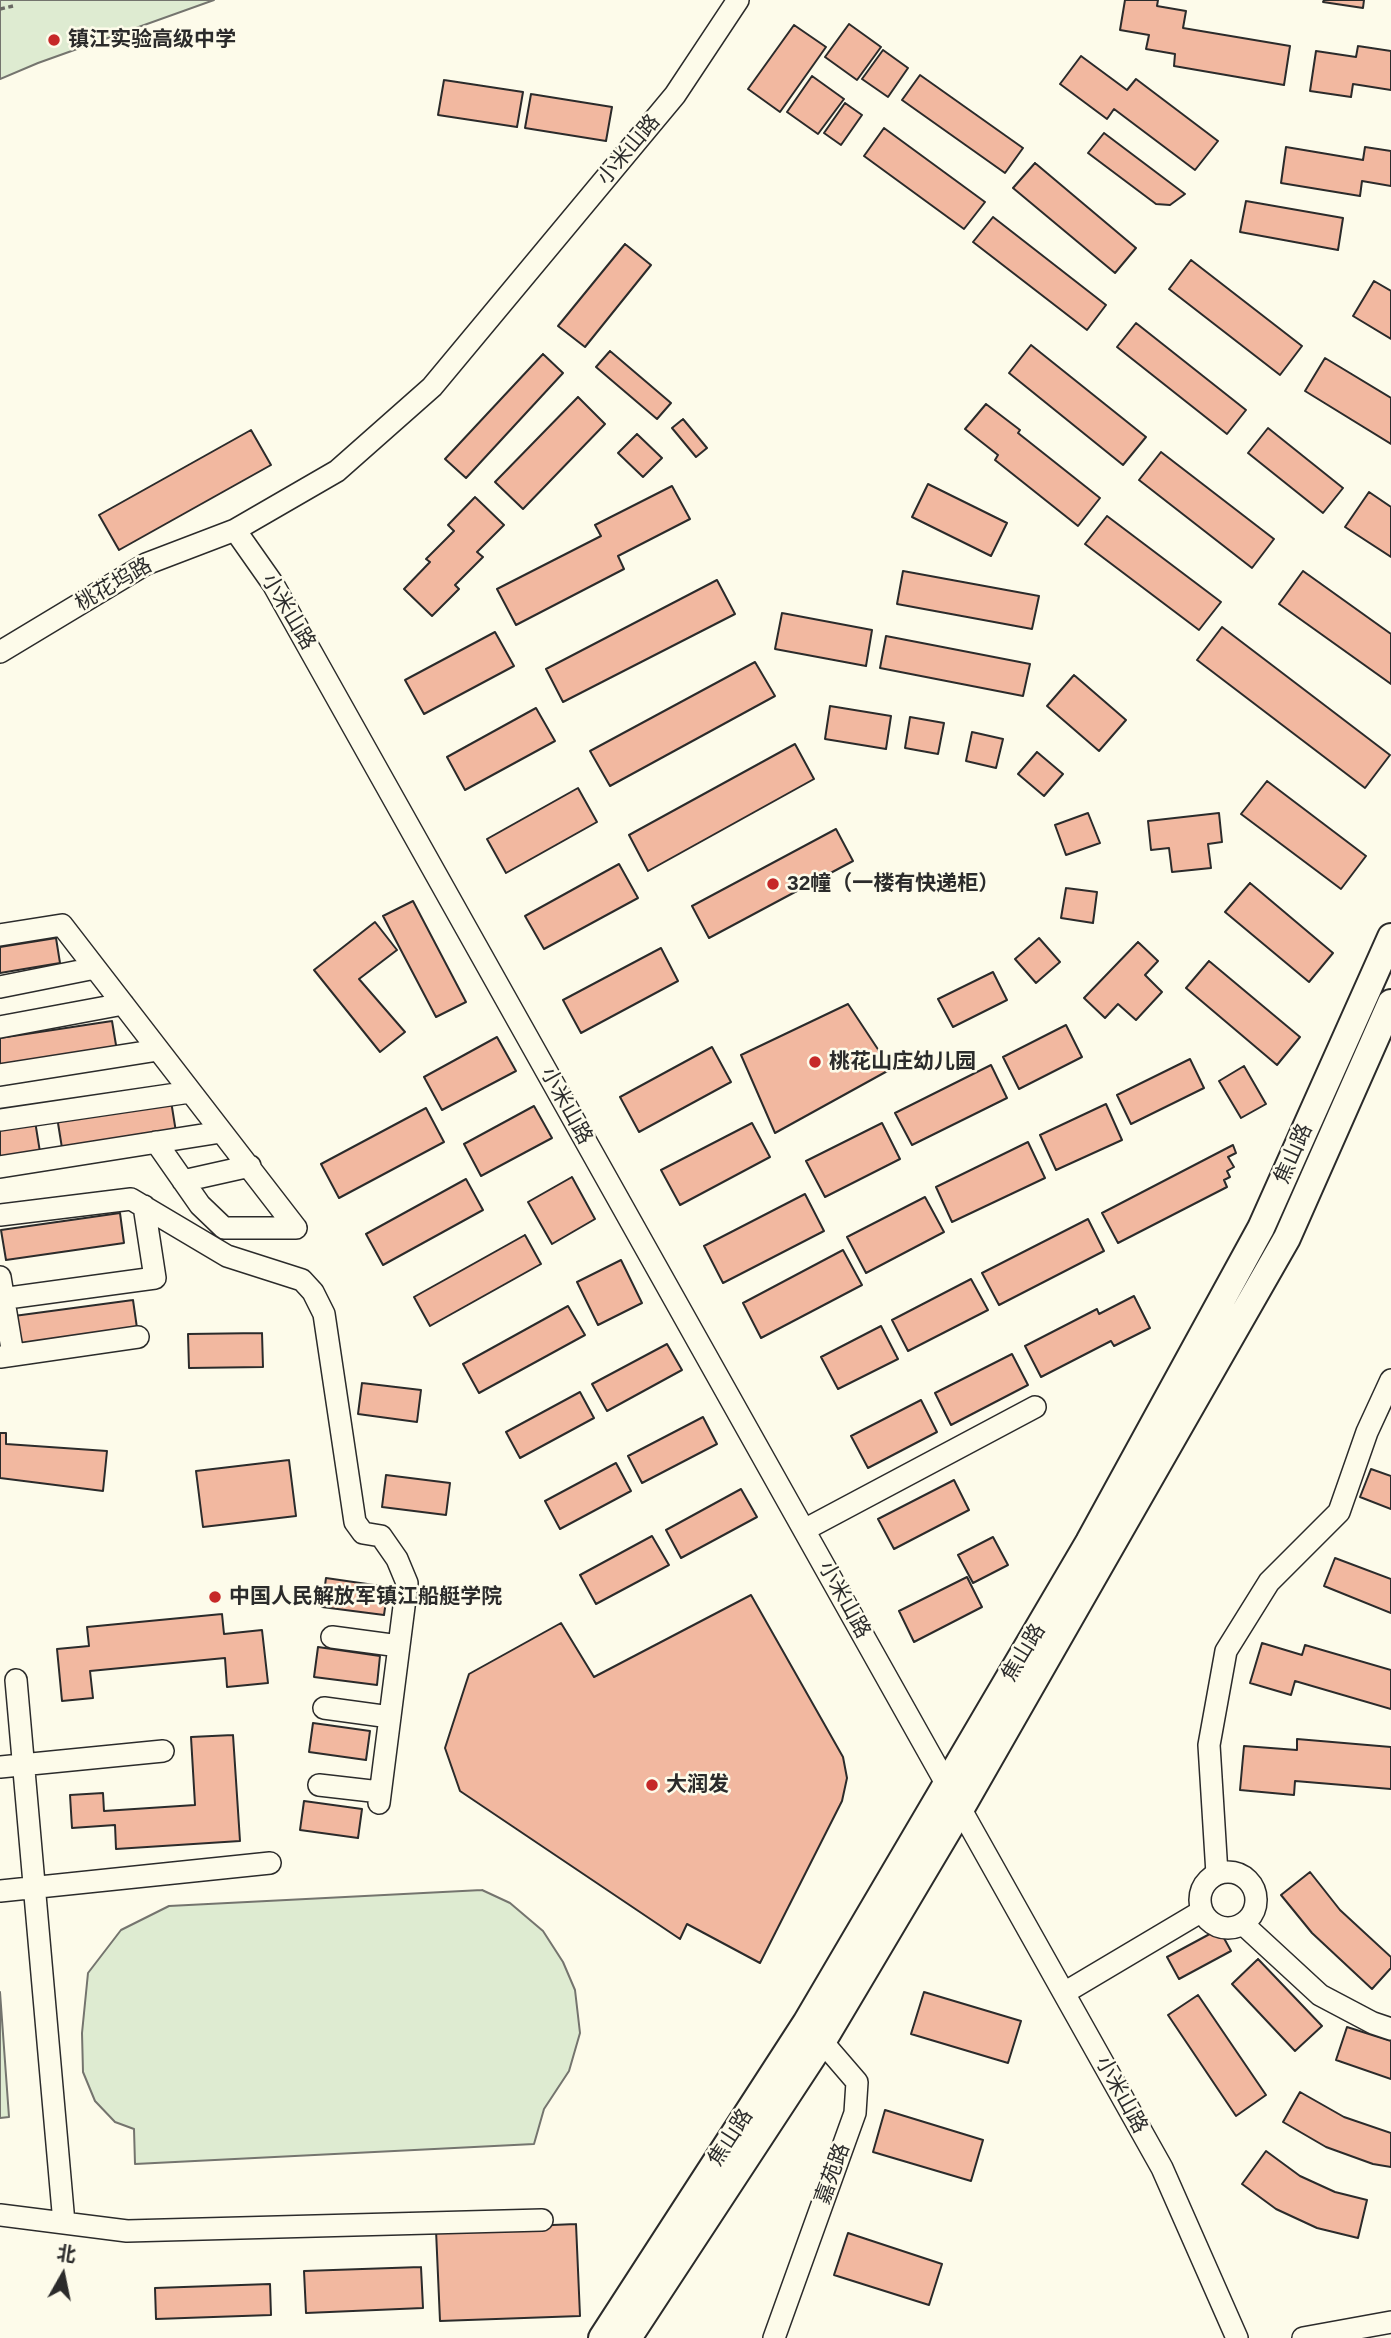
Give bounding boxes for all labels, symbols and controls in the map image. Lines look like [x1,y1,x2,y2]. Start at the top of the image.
place label: 镇江实验高级中学 [68,27,236,53]
marker: 镇江实验高级中学 [46,32,62,48]
street label: 小米山路 [592,110,666,190]
street label: 桃花坞路 [71,553,157,617]
street label: 小米山路 [256,570,320,654]
place label: 32幢（一楼有快递柜） [787,871,999,897]
marker: 32幢（一楼有快递柜） [765,876,781,892]
place label: 桃花山庄幼儿园 [829,1049,976,1075]
marker: 桃花山庄幼儿园 [807,1054,823,1070]
street label: 小米山路 [535,1063,597,1149]
street label: 焦山路 [1270,1120,1318,1188]
street label: 小米山路 [813,1557,875,1643]
place label: 中国人民解放军镇江船艇学院 [229,1584,502,1610]
marker: 中国人民解放军镇江船艇学院 [207,1589,223,1605]
street label: 焦山路 [997,1620,1051,1686]
place label: 大润发 [666,1772,729,1798]
marker: 大润发 [644,1777,660,1793]
street label: 小米山路 [1090,2052,1152,2138]
street label: 焦山路 [703,2105,759,2171]
street label: 嘉苑路 [810,2140,856,2208]
north arrow [28,2240,98,2310]
text: 北 [55,2242,77,2266]

